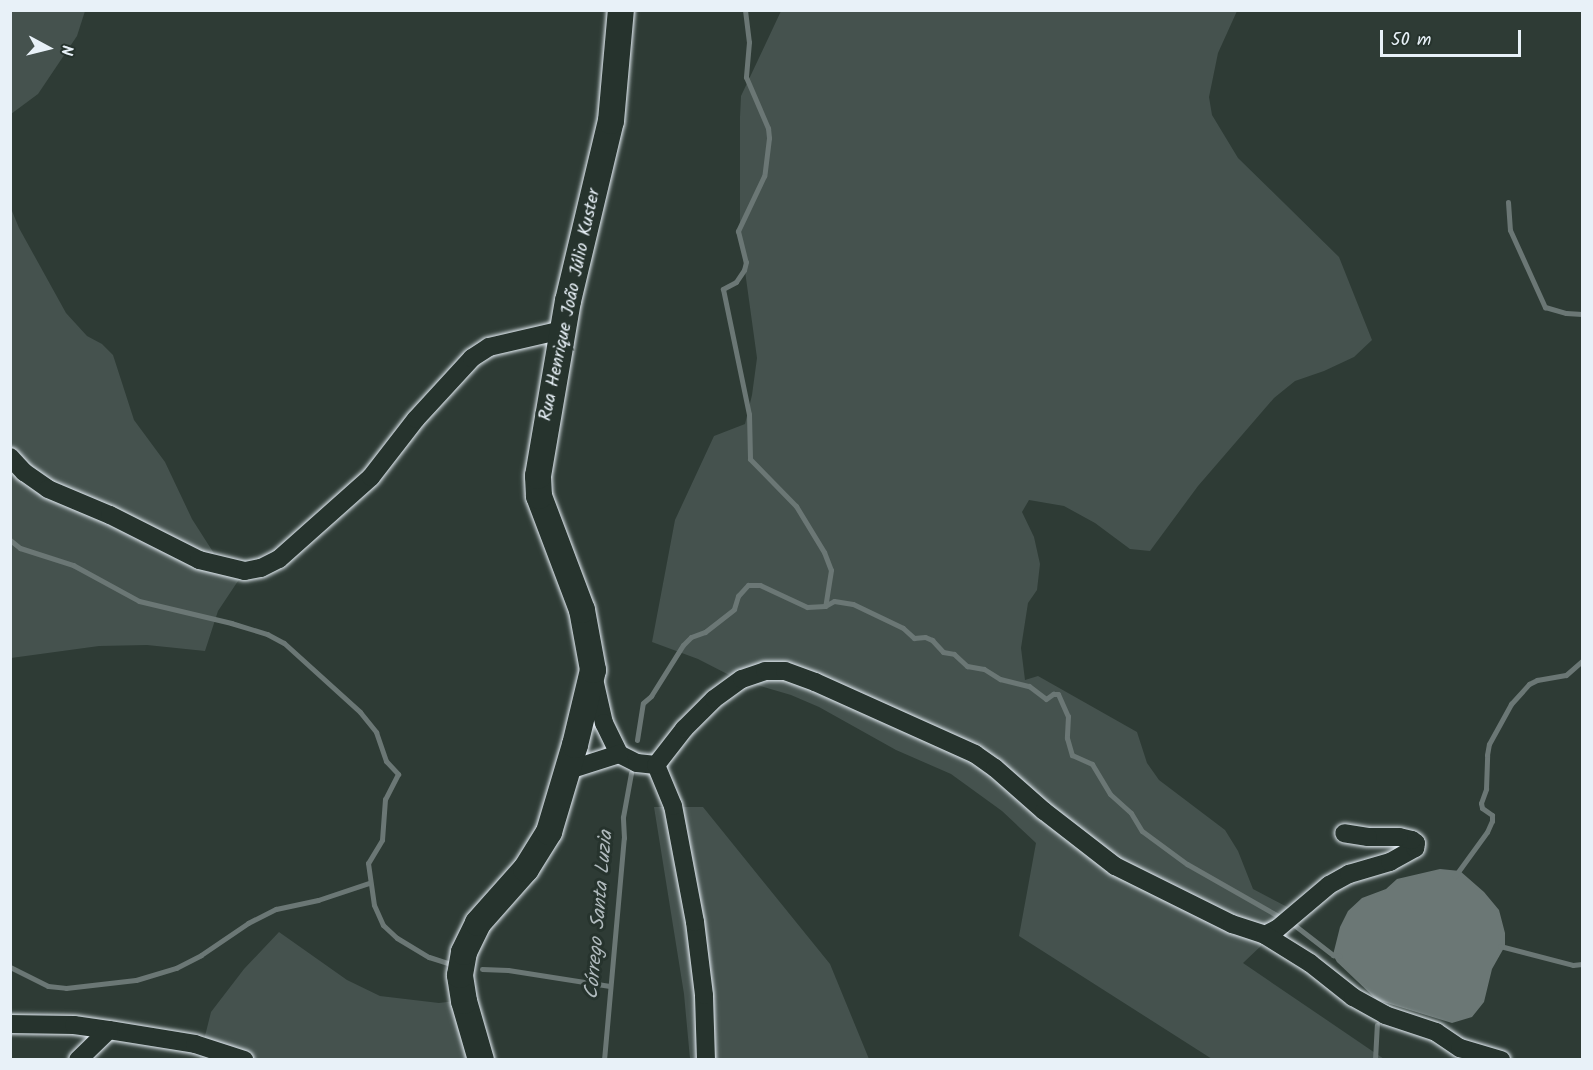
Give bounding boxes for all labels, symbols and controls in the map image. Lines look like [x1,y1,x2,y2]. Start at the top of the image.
north arrow [18,18,78,78]
scale bar [1383,18,1524,56]
text: 50 m [1391,26,1431,55]
text: N [53,44,79,57]
street label: Rua Henrique João Júlio Kuster [536,187,606,423]
water label: Córrego Santa Luzia [581,830,619,1000]

